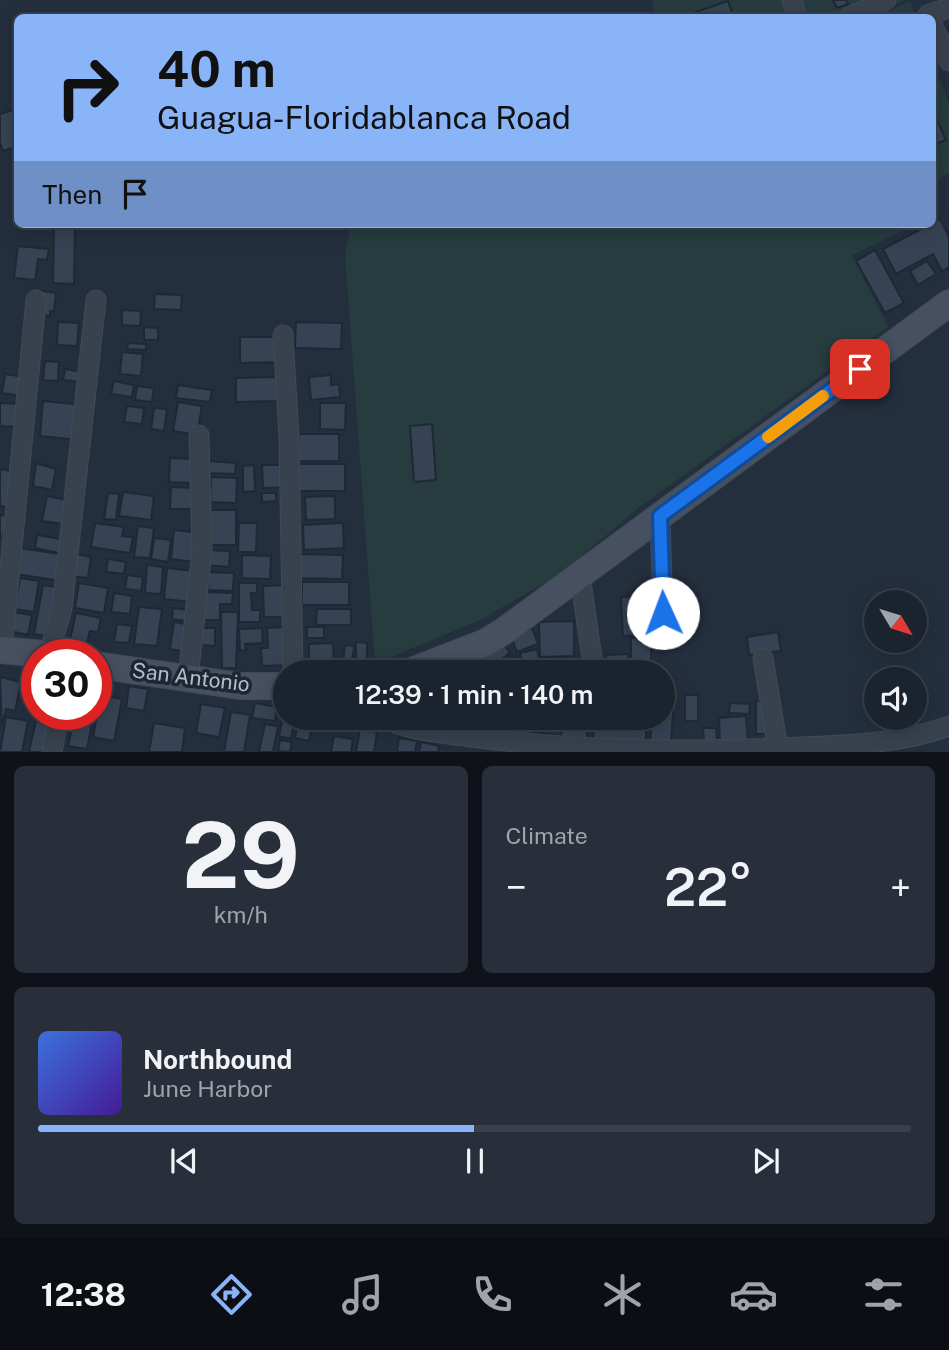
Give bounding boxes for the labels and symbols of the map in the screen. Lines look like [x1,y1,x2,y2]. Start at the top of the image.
pin [830,339,890,399]
position arrow [626,576,700,650]
north arrow [864,590,928,653]
speed limit sign: 30 [21,639,112,730]
street label: San Antonio [131,657,251,697]

